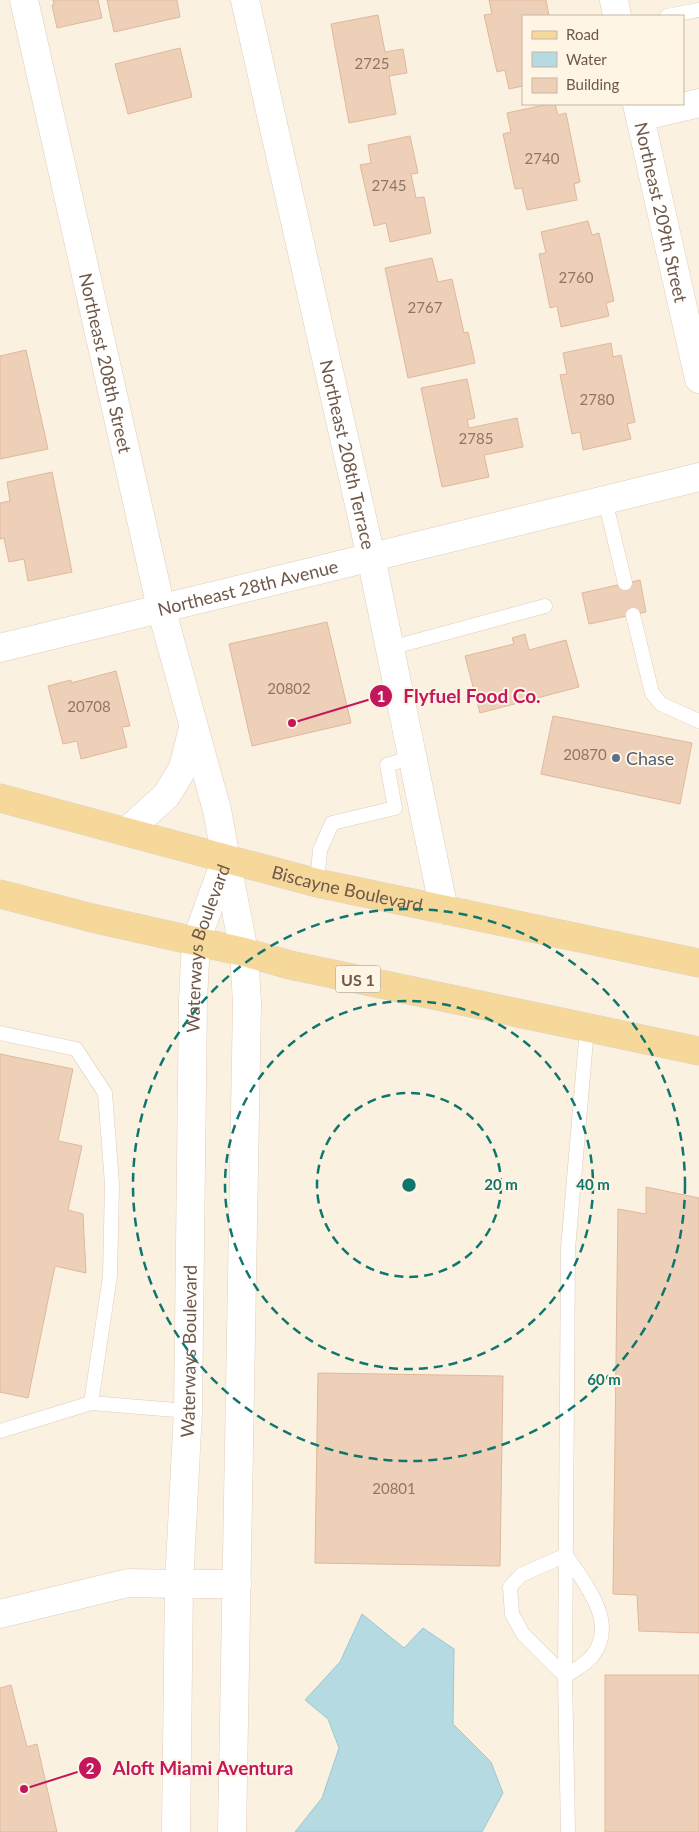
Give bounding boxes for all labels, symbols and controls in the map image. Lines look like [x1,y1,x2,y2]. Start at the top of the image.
legend [522,15,684,105]
text: Road [566,25,599,43]
text: Water [566,50,607,68]
house number: 2725 [355,54,389,72]
text: Building [566,75,619,93]
street label: Northeast 209th Street [630,120,692,305]
house number: 2740 [525,149,560,167]
house number: 2745 [372,176,406,194]
house number: 2760 [559,268,594,286]
street label: Northeast 208th Street [75,271,137,456]
house number: 2767 [408,298,443,316]
street label: Northeast 208th Terrace [316,358,380,551]
house number: 2780 [580,390,615,408]
house number: 2785 [459,429,493,447]
street label: Northeast 28th Avenue [155,555,340,620]
house number: 20802 [267,679,311,697]
callout: Flyfuel Food Co. [369,679,551,713]
text: Flyfuel Food Co. [403,684,541,707]
text: 1 [377,687,385,705]
house number: 20708 [67,697,111,715]
house number: 20870 [563,745,607,763]
place label: Chase [626,747,674,769]
marker: Chase [610,752,622,764]
street label: Biscayne Boulevard [269,860,425,916]
street label: Waterways Boulevard [182,861,234,1033]
road number: US 1 [336,966,380,992]
text: 20 m [484,1175,518,1193]
text: 40 m [576,1175,610,1193]
centre of rings [400,1176,418,1194]
street label: Waterways Boulevard [176,1265,201,1438]
text: 60 m [587,1370,621,1388]
house number: 20801 [372,1479,416,1497]
callout: Aloft Miami Aventura [77,1751,304,1785]
text: Aloft Miami Aventura [112,1756,293,1779]
text: 2 [86,1759,95,1777]

